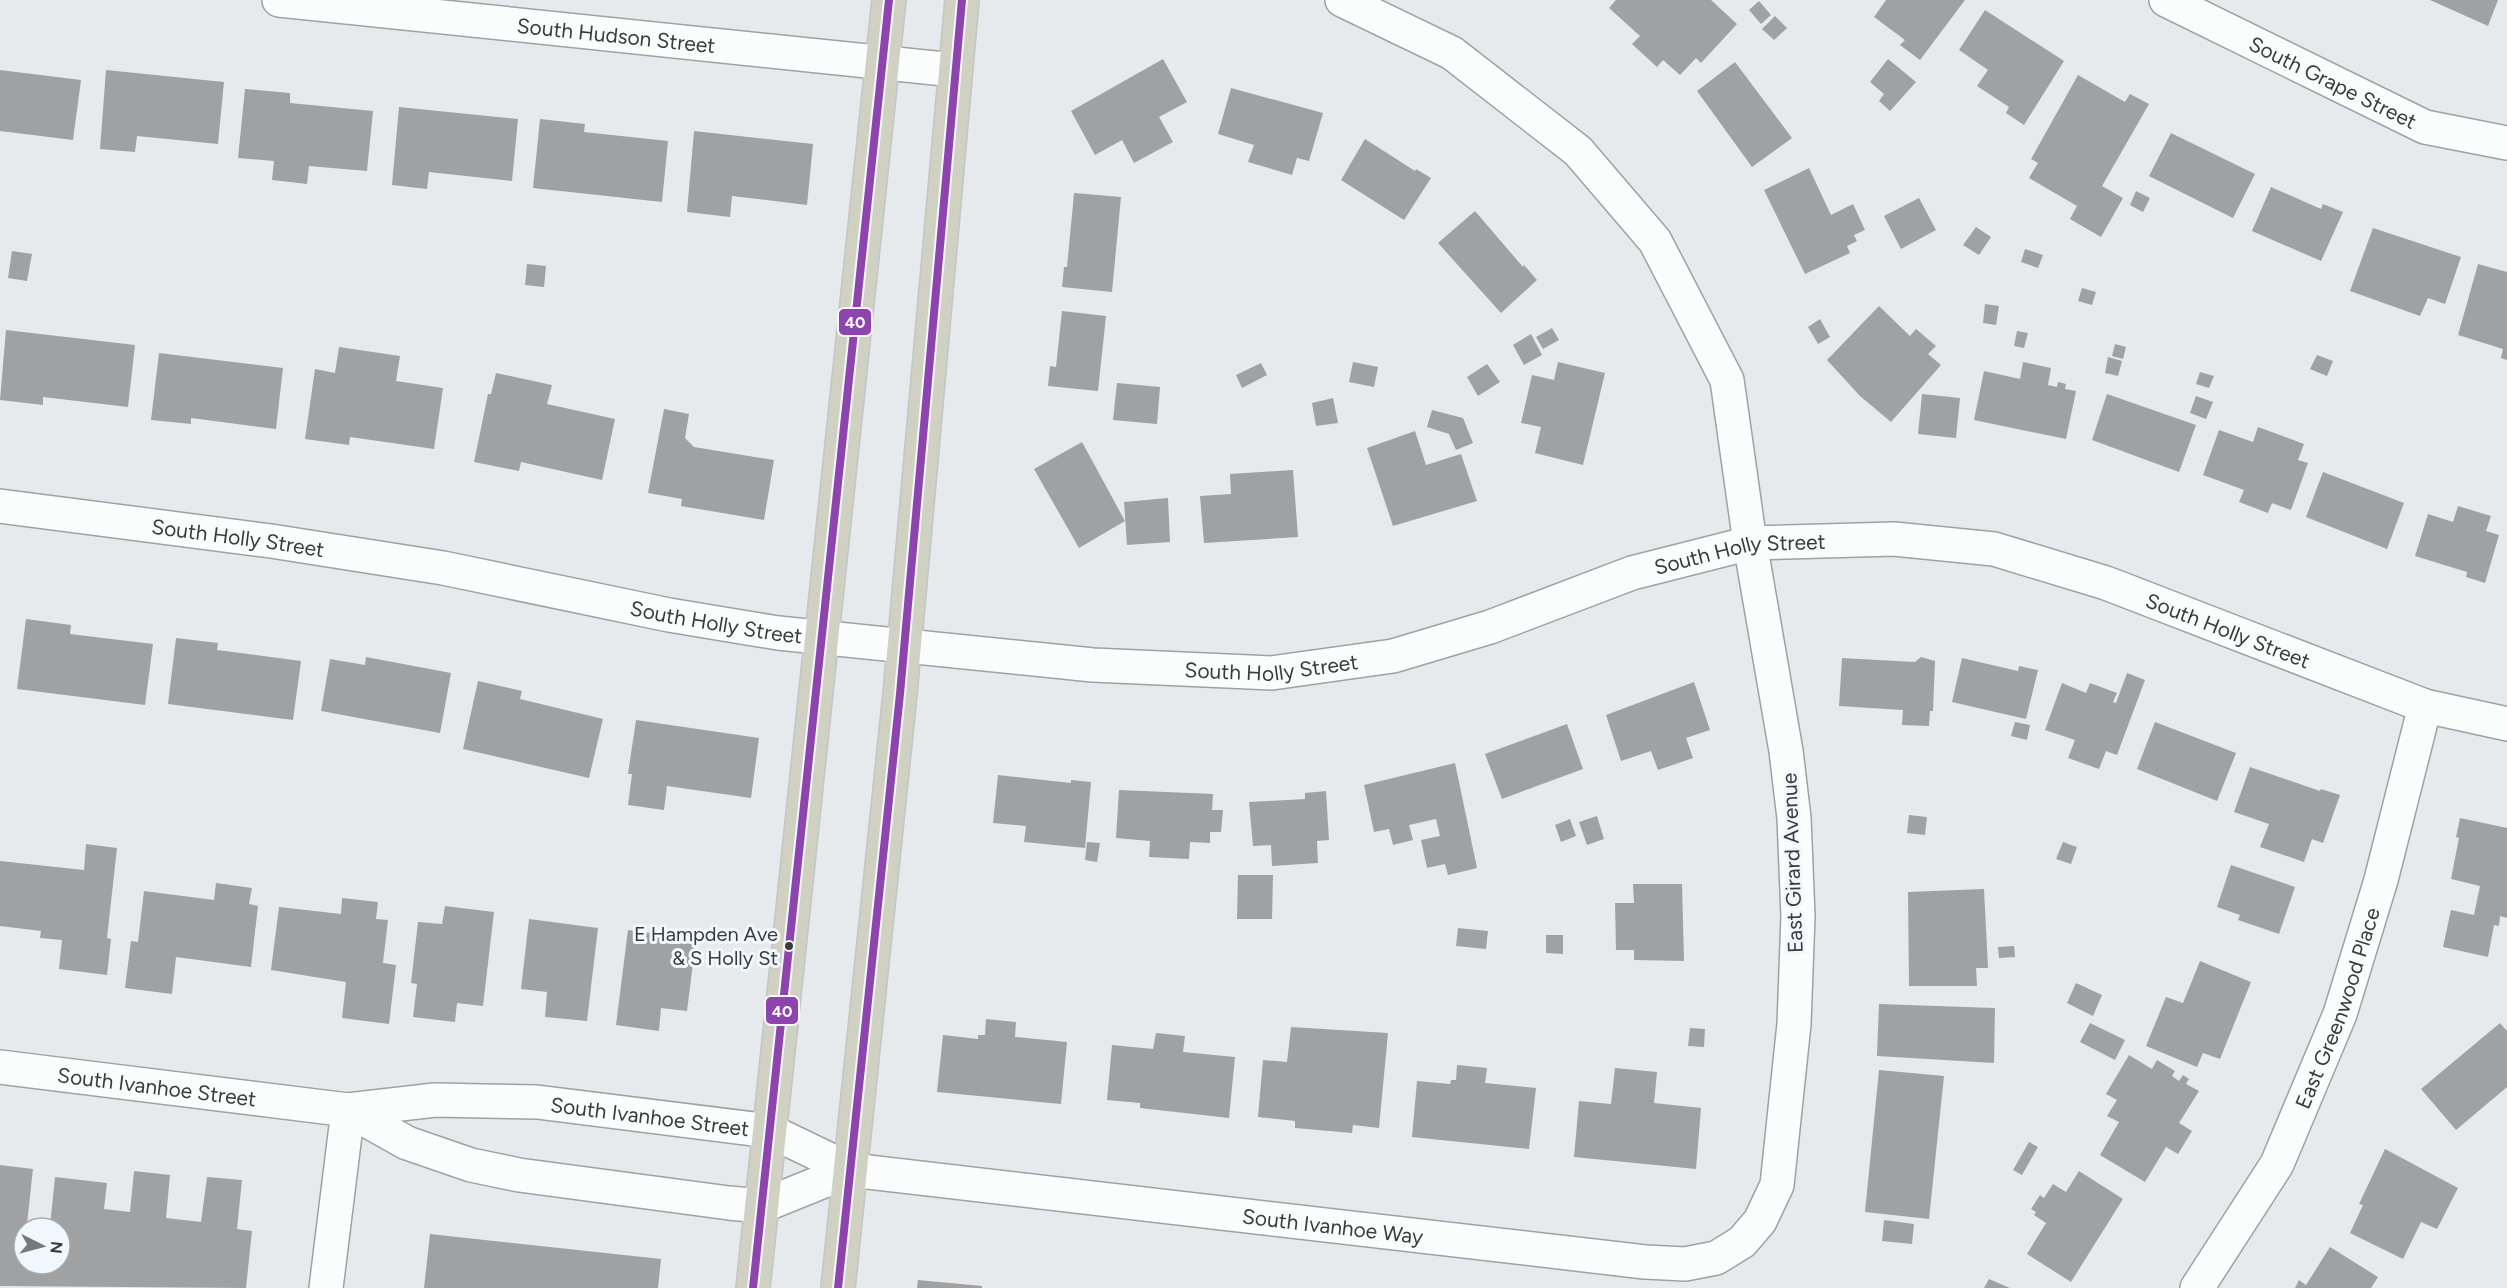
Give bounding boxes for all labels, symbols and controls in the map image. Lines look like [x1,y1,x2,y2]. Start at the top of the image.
street label: South Hudson Street [516,12,717,58]
street label: South Grape Street [2245,30,2421,134]
line badge: 40 [838,308,872,336]
text: 40 [845,313,865,332]
street label: South Holly Street [150,513,326,562]
street label: South Holly Street [1651,528,1826,579]
street label: South Holly Street [2142,587,2314,673]
street label: South Holly Street [628,595,804,648]
street label: South Holly Street [1184,649,1359,686]
street label: East Girard Avenue [1776,772,1808,954]
street label: East Greenwood Place [2289,904,2384,1112]
place label: E Hampden Ave & S Holly St [634,922,778,970]
marker: E Hampden Ave & S Holly St [783,940,795,952]
line badge: 40 [765,996,799,1025]
text: 40 [772,1002,792,1021]
street label: South Ivanhoe Street [56,1062,258,1111]
street label: South Ivanhoe Street [549,1091,751,1141]
street label: South Ivanhoe Way [1241,1203,1425,1249]
north arrow [12,1216,72,1276]
text: N [46,1240,67,1255]

